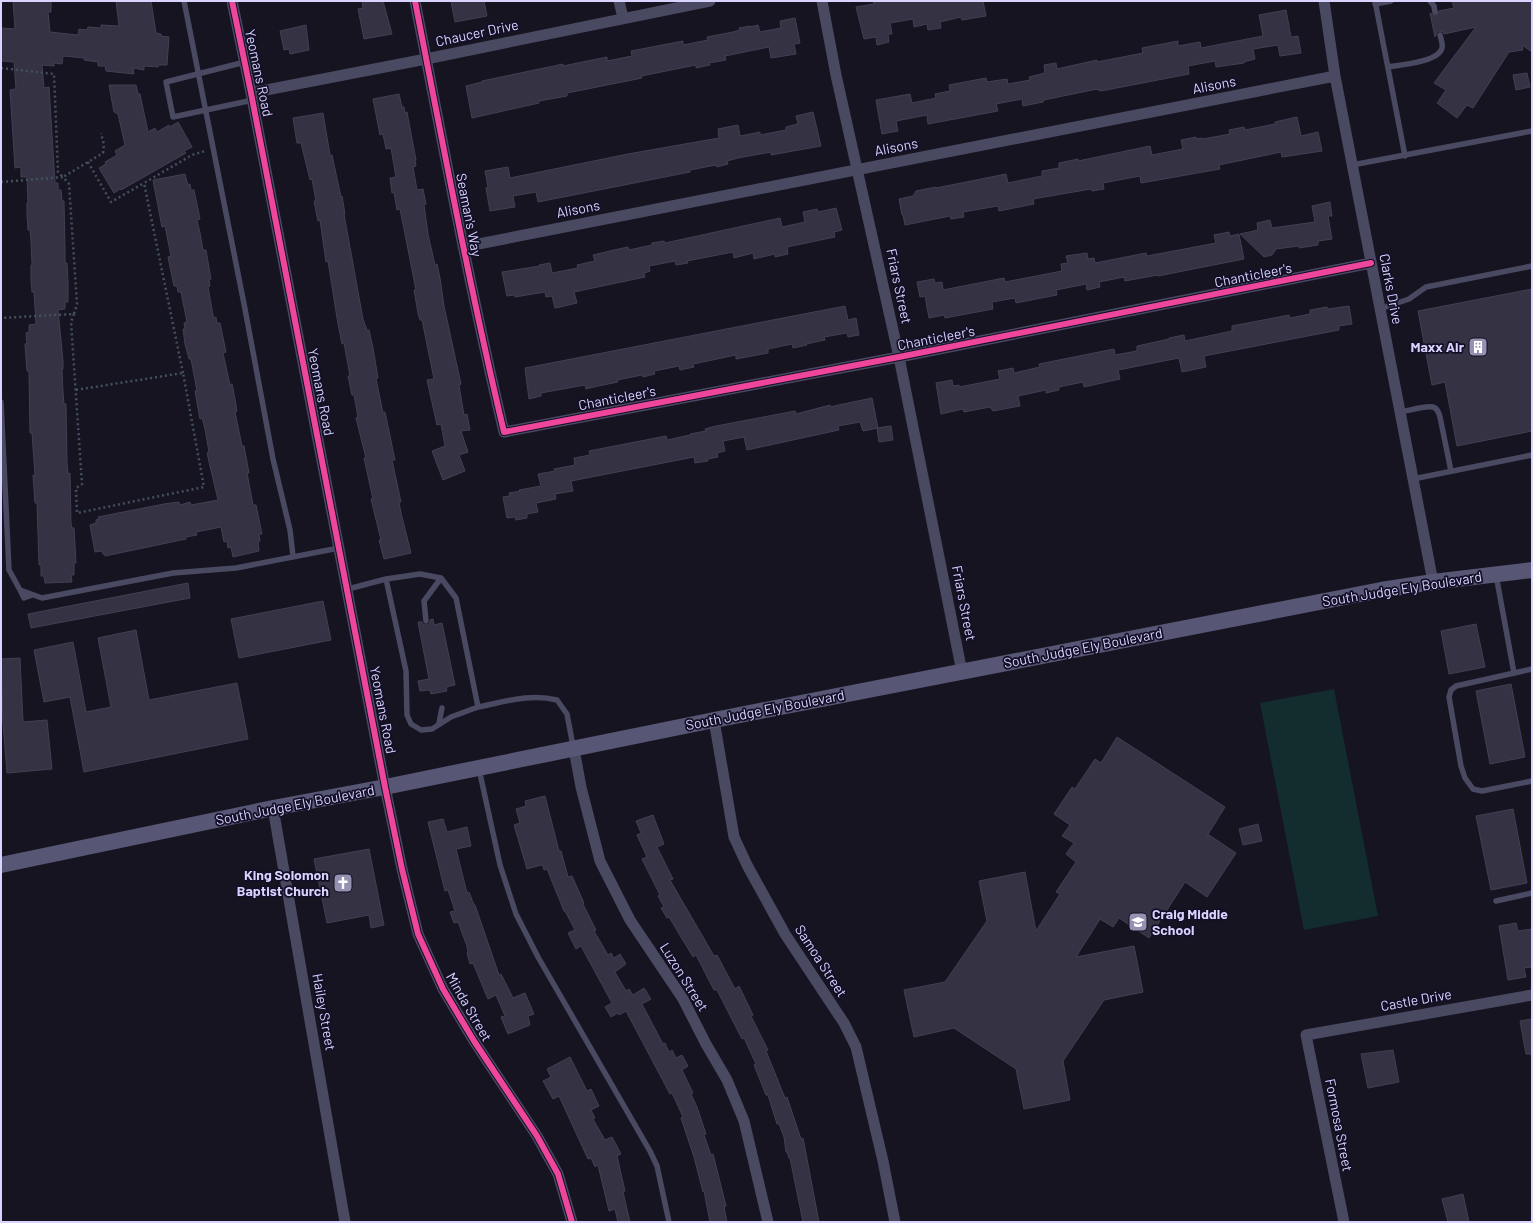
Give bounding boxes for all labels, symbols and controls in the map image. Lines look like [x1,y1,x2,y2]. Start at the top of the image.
street label: Chaucer Drive [434,15,520,50]
street label: Yeomans Road [242,28,277,118]
street label: Alisons [1191,72,1237,97]
street label: Alisons [873,134,919,159]
street label: Seaman's Way [453,172,486,259]
street label: Alisons [555,196,601,221]
street label: Friars Street [883,247,916,325]
street label: Clarks Drive [1376,252,1407,326]
street label: Chanticleer's [1213,259,1293,290]
street label: Chanticleer's [896,322,976,353]
building icon: Maxx Air [1467,336,1489,358]
place label: Maxx Air [1410,338,1465,355]
street label: Yeomans Road [305,347,338,437]
street label: Chanticleer's [577,382,657,413]
street label: Friars Street [949,564,980,642]
street label: South Judge Ely Boulevard [1321,567,1483,610]
street label: South Judge Ely Boulevard [1002,624,1164,671]
street label: Yeomans Road [367,665,400,755]
street label: South Judge Ely Boulevard [684,686,846,733]
street label: South Judge Ely Boulevard [214,781,376,828]
place label: King Solomon Baptist Church [237,866,329,899]
church icon: King Solomon Baptist Church [332,872,354,894]
place label: Craig Middle School [1152,905,1228,938]
school or university icon: Craig Middle School [1127,911,1149,933]
street label: Samoa Street [792,921,851,1000]
street label: Luzon Street [657,939,712,1014]
street label: Minda Street [443,969,496,1044]
street label: Hailey Street [309,972,340,1052]
street label: Castle Drive [1379,985,1453,1014]
street label: Formosa Street [1322,1077,1357,1173]

